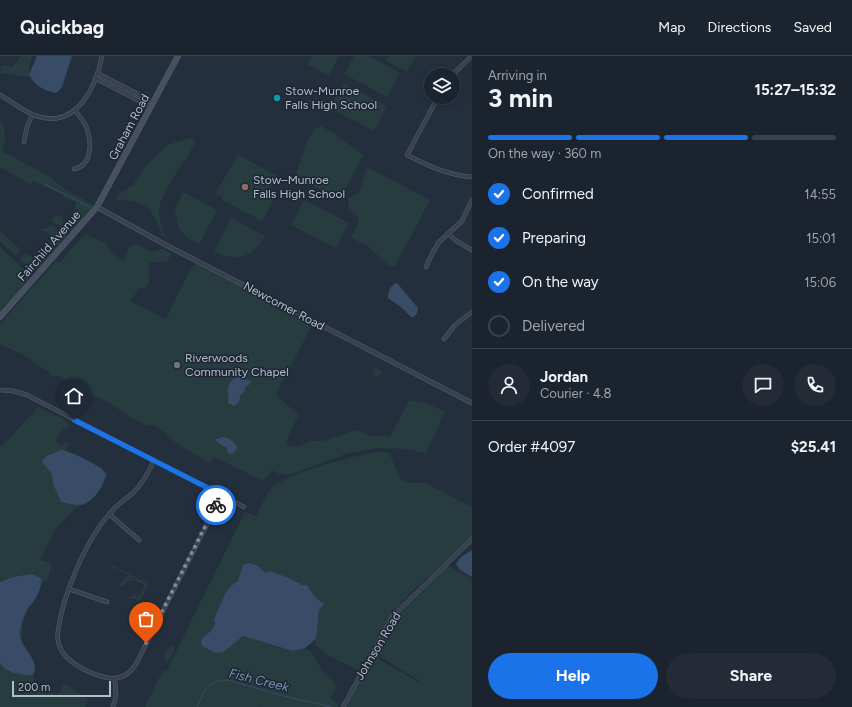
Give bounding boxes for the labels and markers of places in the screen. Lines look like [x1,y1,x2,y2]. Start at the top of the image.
place label: Stow-Munroe Falls High School [285,84,377,112]
marker: Stow-Munroe Falls High School [272,93,282,103]
place label: Stow–Munroe Falls High School [253,173,345,201]
marker: Stow–Munroe Falls High School [240,182,250,192]
place label: Riverwoods Community Chapel [185,351,289,379]
marker: Riverwoods Community Chapel [172,360,182,370]
pin [57,379,91,420]
pin [129,602,163,643]

